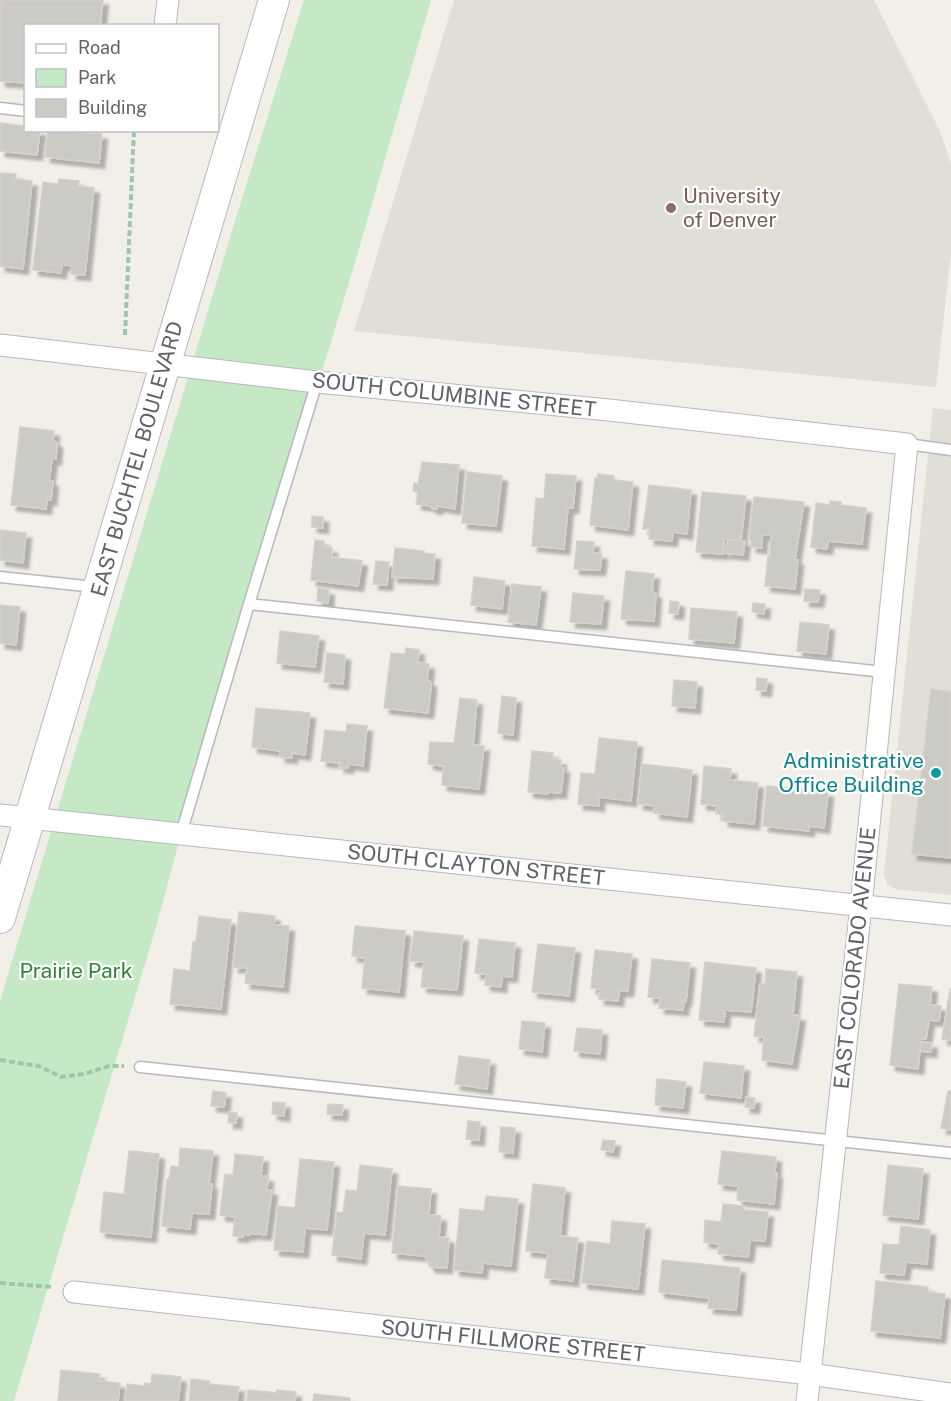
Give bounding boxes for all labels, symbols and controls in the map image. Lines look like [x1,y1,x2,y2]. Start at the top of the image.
legend [24,24,219,132]
text: Road [78,37,121,58]
text: Park [78,67,116,88]
text: Building [78,97,147,118]
place label: University of Denver [683,183,781,232]
marker: University of Denver [664,201,678,215]
street label: EAST BUCHTEL BOULEVARD [85,318,188,600]
street label: SOUTH COLUMBINE STREET [311,367,597,422]
place label: Administrative Office Building [778,748,924,797]
marker: Administrative Office Building [929,766,943,780]
street label: EAST COLORADO AVENUE [828,826,881,1090]
street label: SOUTH CLAYTON STREET [346,839,606,890]
park label: Prairie Park [19,958,133,983]
street label: SOUTH FILLMORE STREET [380,1314,646,1367]

